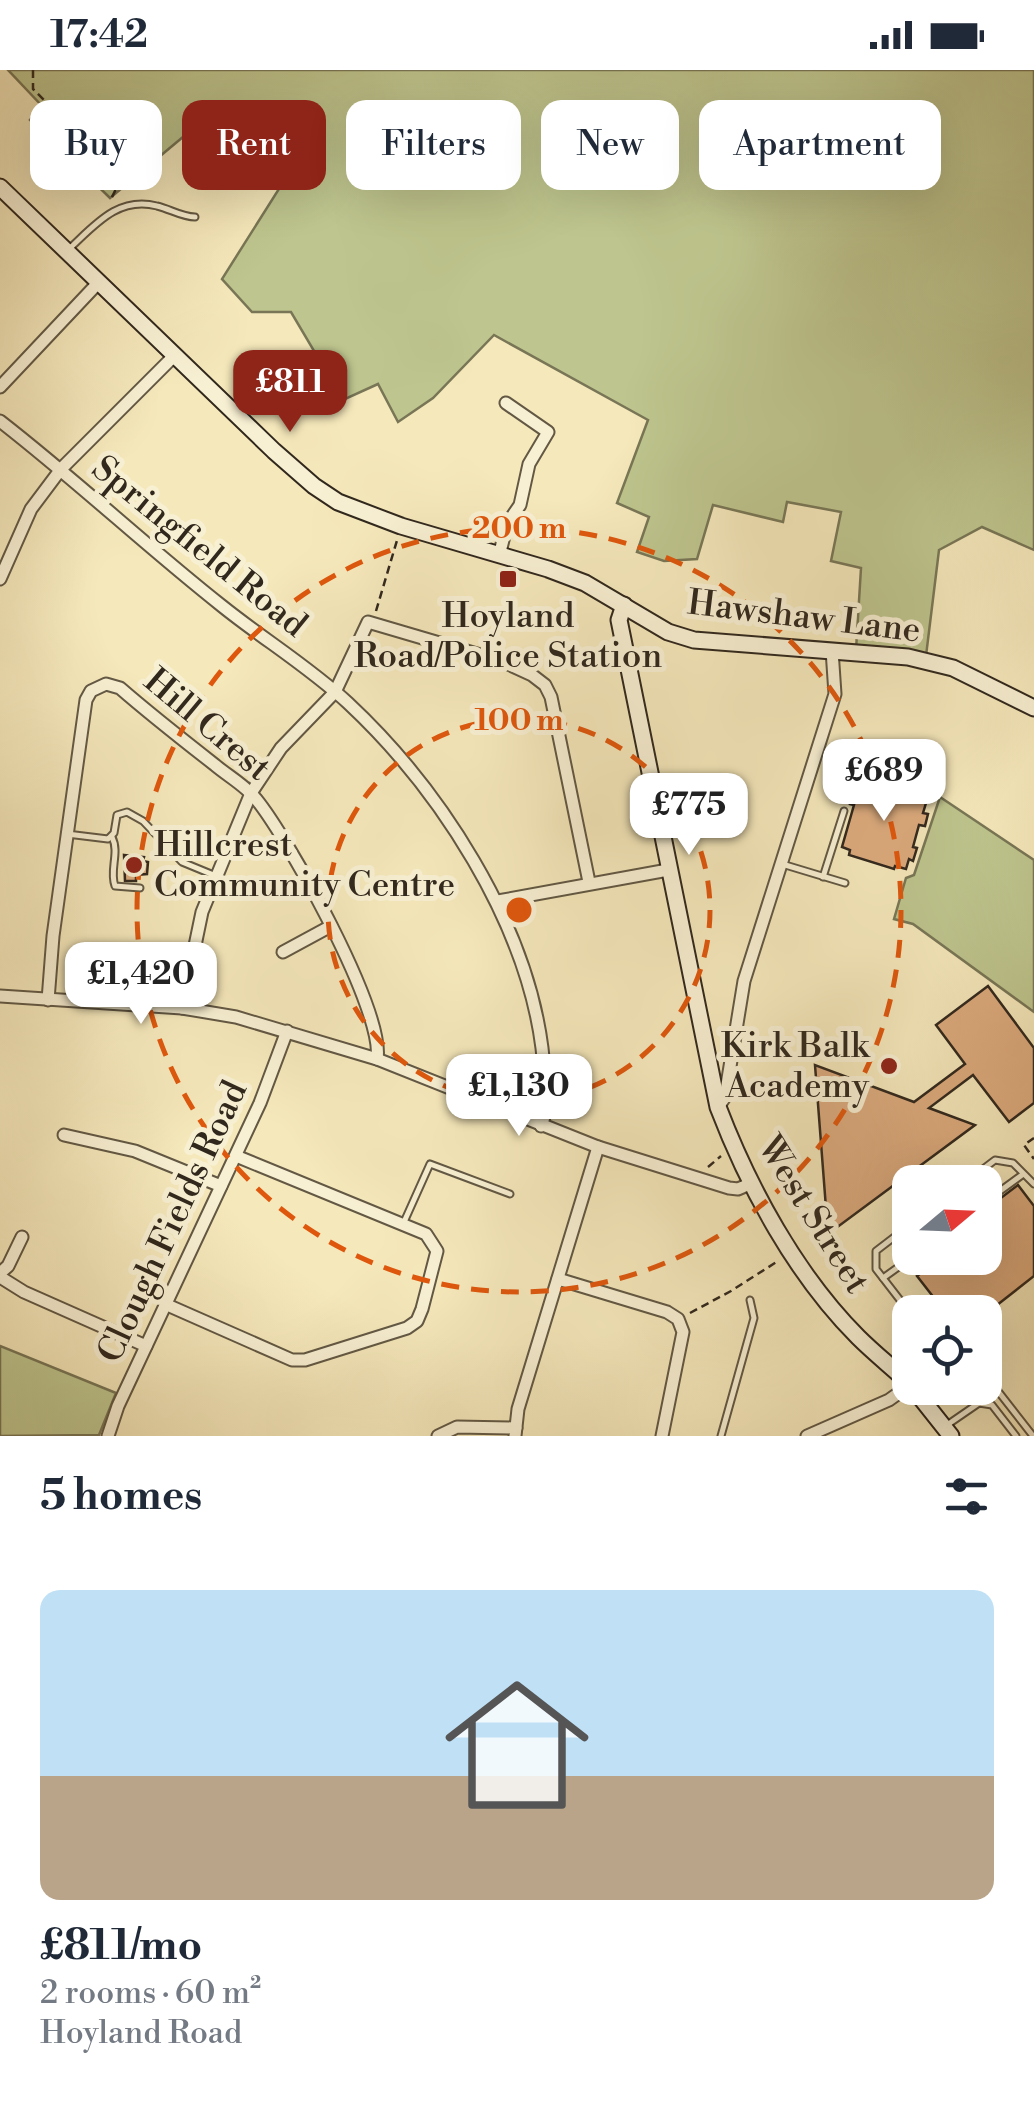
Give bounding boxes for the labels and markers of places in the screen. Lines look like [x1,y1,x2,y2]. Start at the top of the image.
pin: £811 [231,350,349,435]
marker: Hoyland Road/Police Station [497,568,519,590]
place label: Hoyland Road/Police Station [354,595,663,678]
pin: £689 [825,739,943,824]
pin: £775 [630,773,748,858]
place label: Hillcrest Community Centre [154,824,455,907]
marker: Hillcrest Community Centre [123,854,145,876]
centre of rings [501,892,537,928]
pin: £1,420 [60,942,222,1027]
place label: Kirk Balk Academy [721,1025,871,1108]
pin: £1,130 [438,1054,600,1139]
marker: Kirk Balk Academy [878,1055,900,1077]

